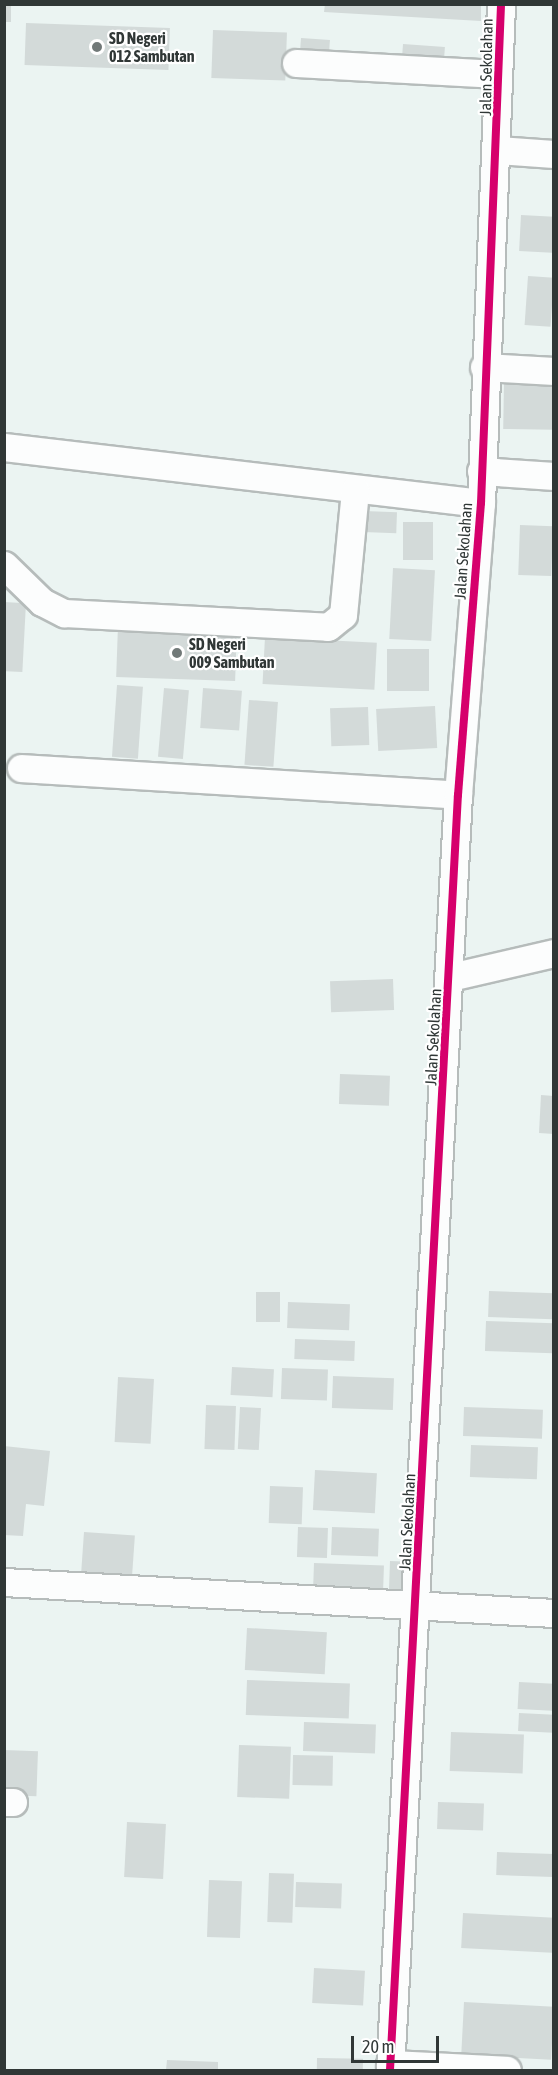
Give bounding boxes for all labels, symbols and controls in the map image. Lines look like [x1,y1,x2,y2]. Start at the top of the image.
street label: Jalan Sekolahan [476,18,496,116]
place label: SD Negeri 012 Sambutan [109,28,195,66]
marker: SD Negeri 012 Sambutan [90,40,104,54]
street label: Jalan Sekolahan [450,502,476,600]
place label: SD Negeri 009 Sambutan [189,634,275,672]
marker: SD Negeri 009 Sambutan [170,646,184,660]
street label: Jalan Sekolahan [421,988,445,1086]
street label: Jalan Sekolahan [395,1473,419,1571]
scale bar [354,2024,442,2062]
text: 20 m [362,2036,394,2057]

